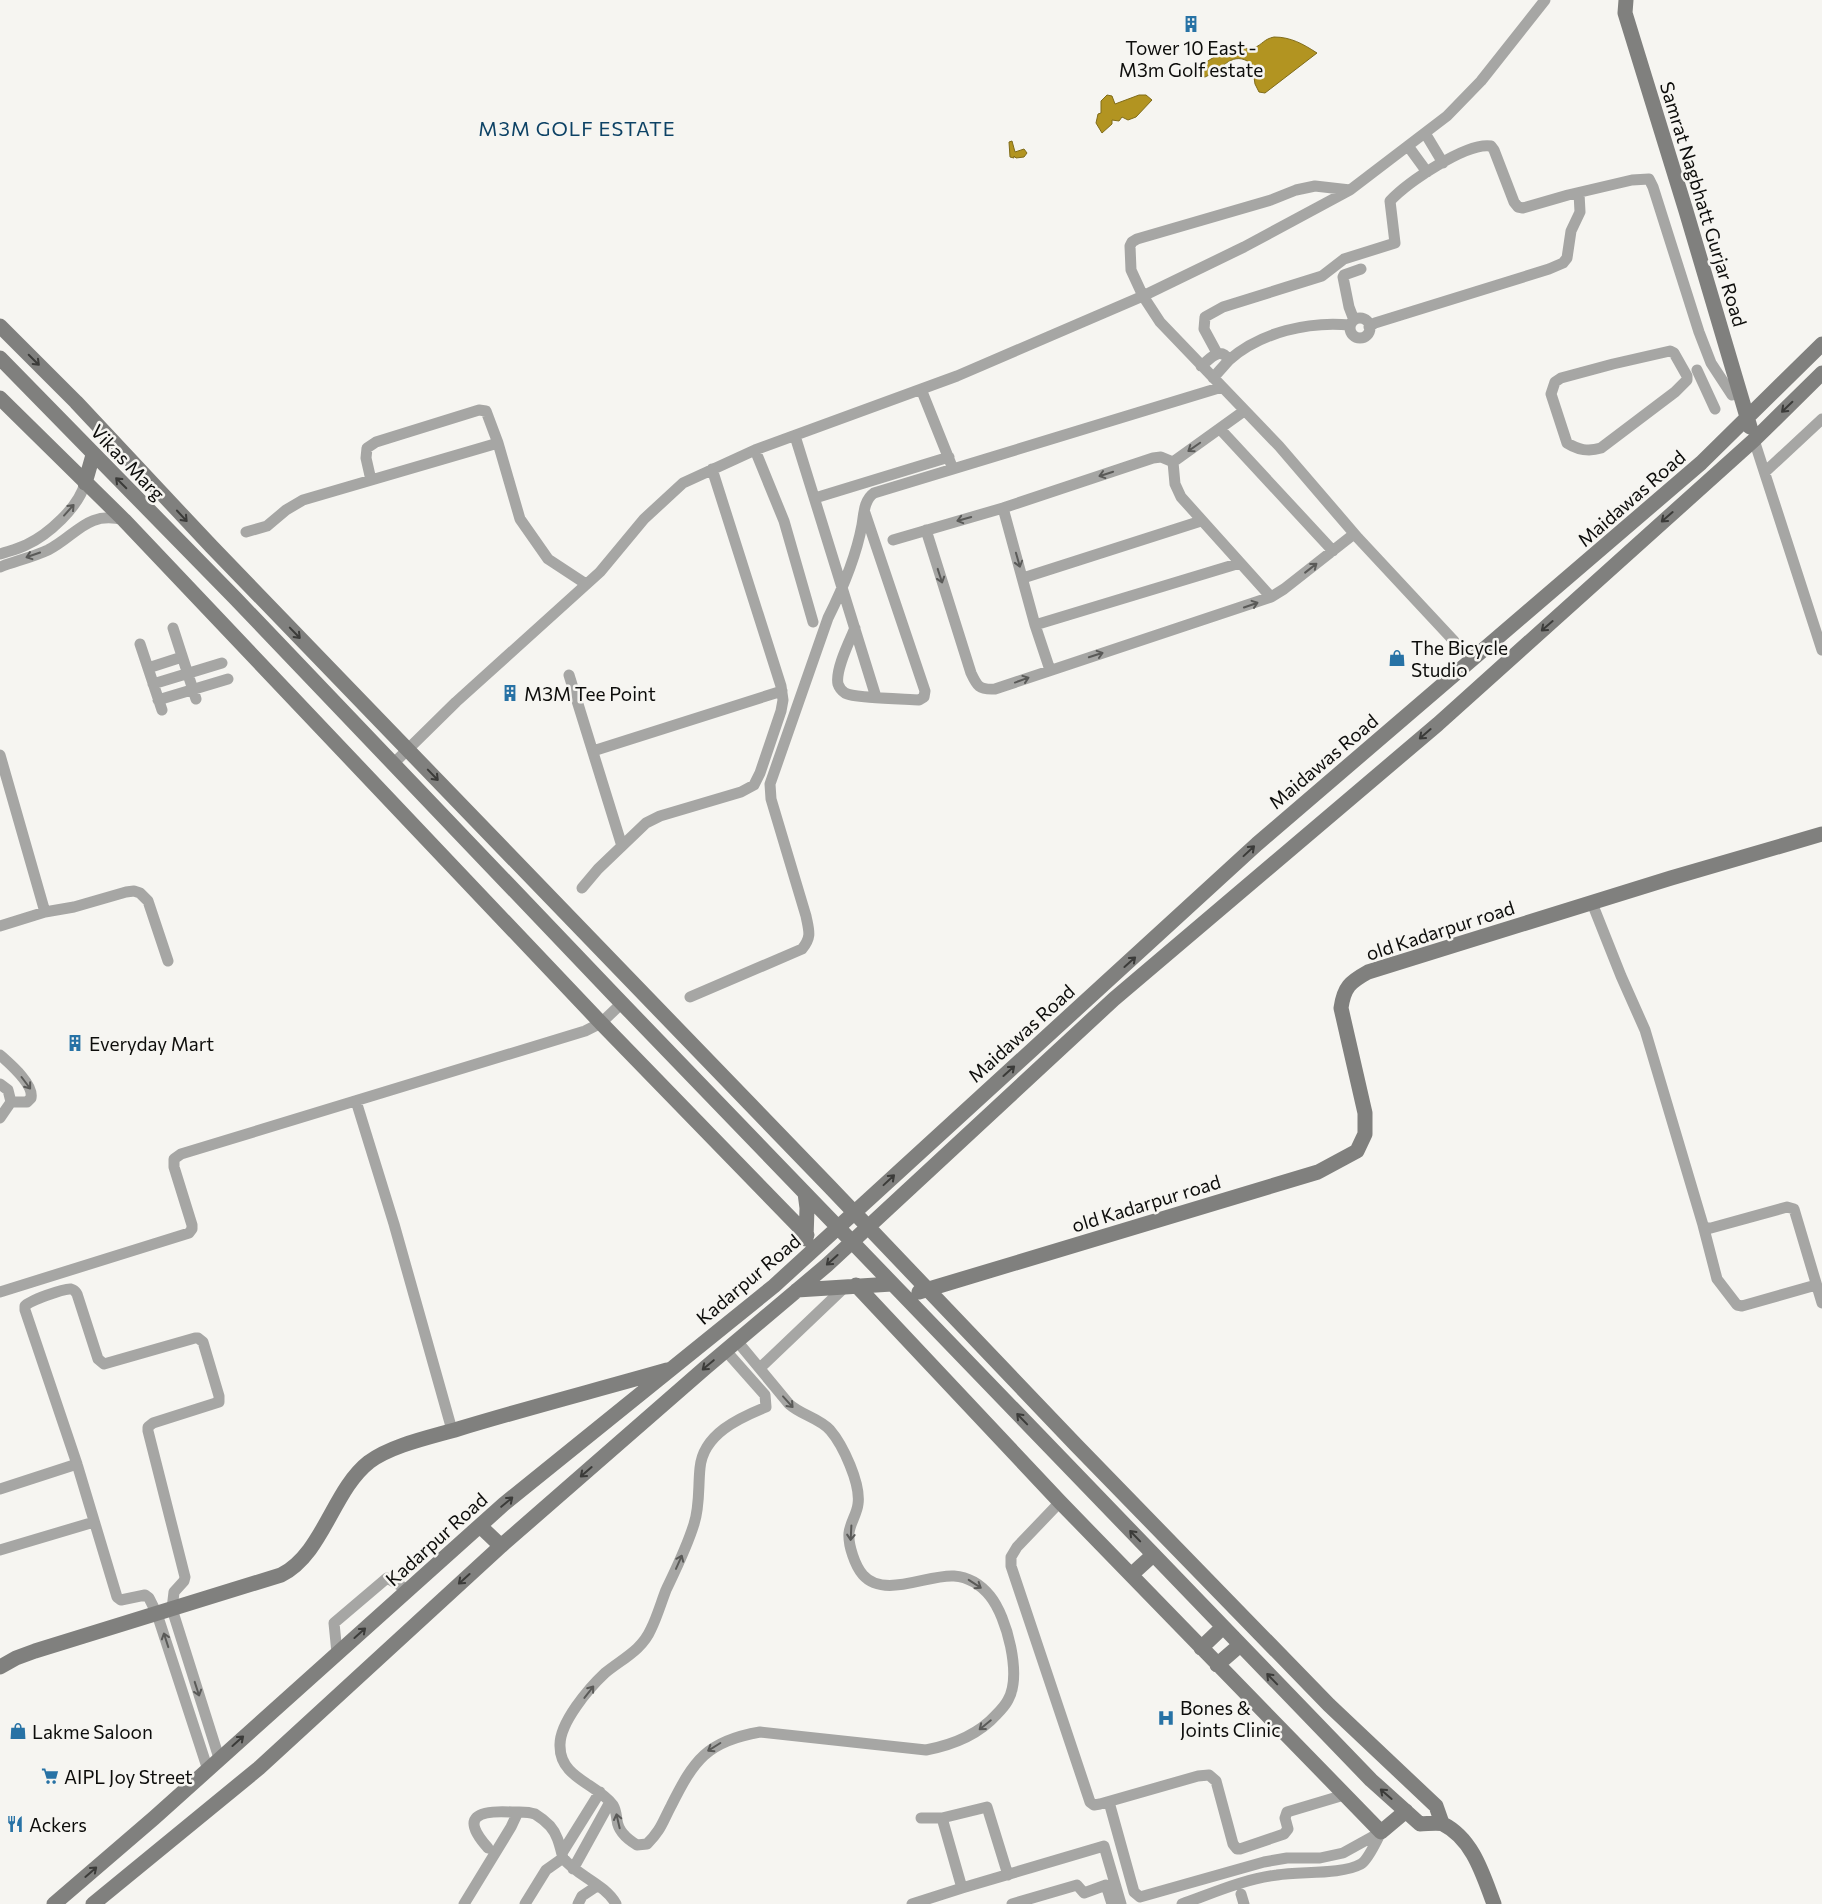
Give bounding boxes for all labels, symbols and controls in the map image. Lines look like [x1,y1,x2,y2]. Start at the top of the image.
building icon: Tower 10 East - M3m Golf estate [1181,14,1201,34]
place label: Tower 10 East - M3m Golf estate [1119,36,1263,81]
street label: Samrat Nagbhatt Gurjar Road [1656,79,1752,329]
district label: M3M GOLF ESTATE [478,116,676,140]
one-way arrow [28,354,40,366]
one-way arrow [1781,401,1793,414]
street label: Vikas Marg [86,419,170,505]
one-way arrow [1187,442,1201,452]
street label: Maidawas Road [1572,445,1690,551]
one-way arrow [1099,470,1115,479]
one-way arrow [116,477,128,489]
one-way arrow [63,503,75,516]
one-way arrow [176,510,188,523]
one-way arrow [1660,511,1673,522]
one-way arrow [957,514,973,524]
one-way arrow [26,551,42,560]
one-way arrow [1014,551,1023,567]
one-way arrow [1304,563,1317,574]
one-way arrow [936,568,946,584]
one-way arrow [1242,599,1258,609]
one-way arrow [1541,621,1554,632]
one-way arrow [289,627,301,640]
place label: The Bicycle Studio [1411,636,1508,681]
shop icon: The Bicycle Studio [1387,648,1407,668]
one-way arrow [1088,649,1104,659]
one-way arrow [1013,675,1029,684]
place label: M3M Tee Point [524,682,656,705]
building icon: M3M Tee Point [500,683,520,703]
street label: Maidawas Road [1264,709,1382,813]
one-way arrow [1419,728,1432,740]
one-way arrow [427,769,439,781]
one-way arrow [1243,845,1255,857]
street label: old Kadarpur road [1363,895,1517,965]
one-way arrow [1123,956,1136,968]
street label: Maidawas Road [963,979,1079,1087]
place label: Everyday Mart [89,1032,214,1055]
building icon: Everyday Mart [65,1033,85,1053]
one-way arrow [1003,1065,1016,1076]
one-way arrow [21,1076,31,1090]
street label: old Kadarpur road [1069,1169,1223,1237]
one-way arrow [883,1174,895,1186]
street label: Kadarpur Road [691,1229,805,1329]
one-way arrow [826,1254,839,1266]
one-way arrow [702,1360,715,1371]
one-way arrow [782,1395,794,1408]
one-way arrow [1016,1413,1028,1426]
one-way arrow [579,1466,592,1478]
street label: Kadarpur Road [381,1487,491,1591]
one-way arrow [501,1496,514,1508]
one-way arrow [846,1525,855,1541]
one-way arrow [1129,1530,1141,1543]
one-way arrow [674,1555,684,1570]
one-way arrow [457,1573,470,1585]
one-way arrow [968,1579,982,1589]
one-way arrow [353,1627,366,1639]
one-way arrow [160,1633,170,1649]
one-way arrow [1266,1672,1278,1685]
one-way arrow [192,1681,202,1697]
one-way arrow [583,1686,594,1699]
place label: Bones & Joints Clinic [1180,1696,1281,1741]
hospital icon: Bones & Joints Clinic [1156,1708,1176,1728]
one-way arrow [979,1719,992,1730]
place label: Lakme Saloon [32,1720,153,1743]
shop icon: Lakme Saloon [8,1721,28,1741]
one-way arrow [232,1735,245,1747]
one-way arrow [708,1742,722,1752]
place label: AIPL Joy Street [64,1765,193,1788]
supermarket icon: AIPL Joy Street [40,1766,60,1786]
one-way arrow [1380,1788,1393,1800]
place label: Ackers [29,1813,87,1836]
one-way arrow [613,1813,622,1829]
restaurant icon: Ackers [5,1814,25,1834]
one-way arrow [84,1867,97,1878]

